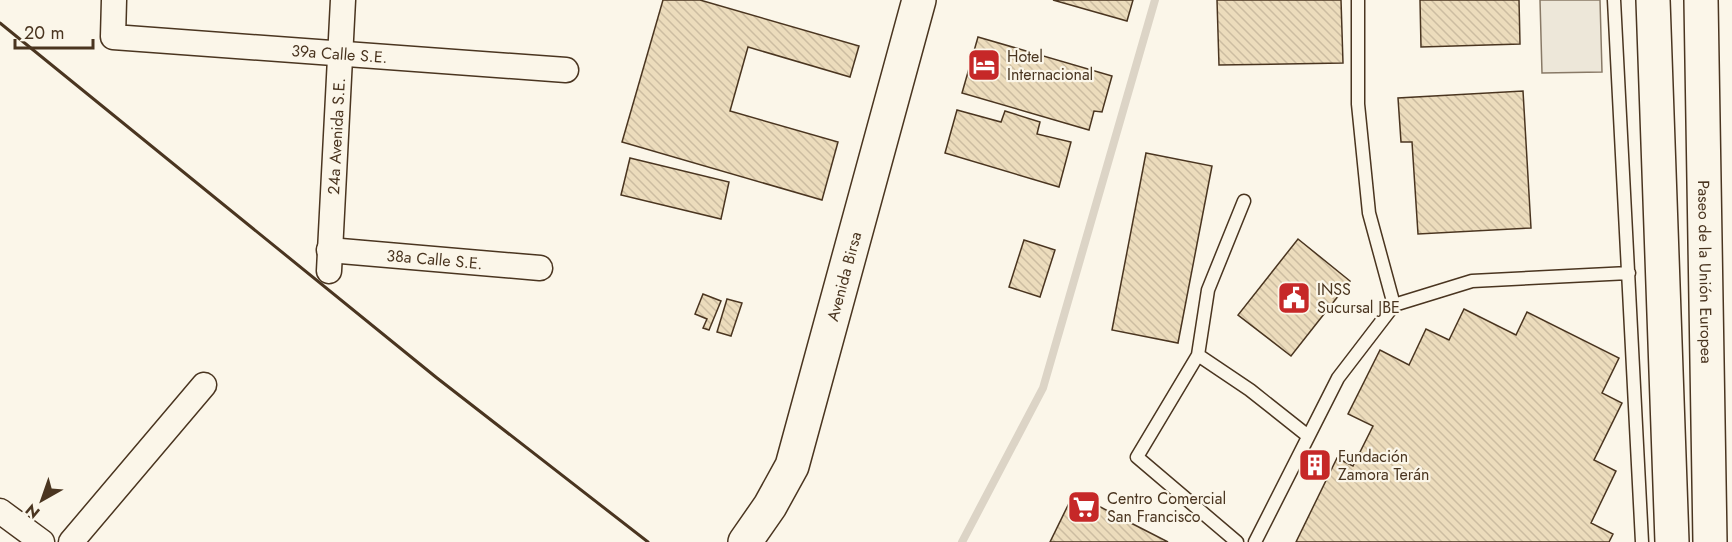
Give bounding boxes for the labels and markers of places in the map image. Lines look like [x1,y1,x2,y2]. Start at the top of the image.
place label: Hotel Internacional [1007,45,1093,86]
hotel icon: Hotel Internacional [966,47,1002,83]
place label: INSS Sucursal JBE [1317,278,1400,319]
public building icon: INSS Sucursal JBE [1276,280,1312,316]
place label: Fundación Zamora Terán [1338,445,1429,486]
building icon: Fundación Zamora Terán [1297,447,1333,483]
place label: Centro Comercial San Francisco [1107,487,1226,528]
supermarket icon: Centro Comercial San Francisco [1066,489,1102,525]

